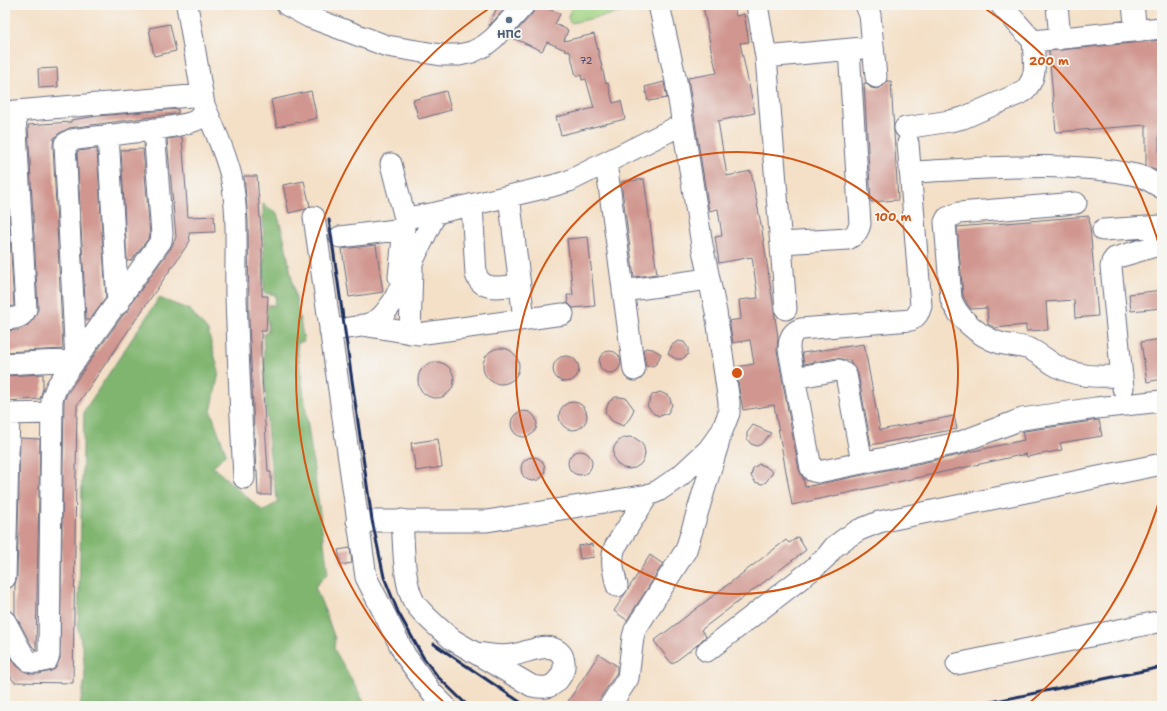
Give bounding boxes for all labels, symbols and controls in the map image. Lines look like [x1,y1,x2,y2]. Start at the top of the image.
marker: НПС [504,15,514,25]
place label: НПС [497,26,521,42]
text: 200 m [1029,53,1069,69]
house number: 72 [579,54,593,67]
text: 100 m [875,209,912,225]
centre of rings [730,366,744,380]

